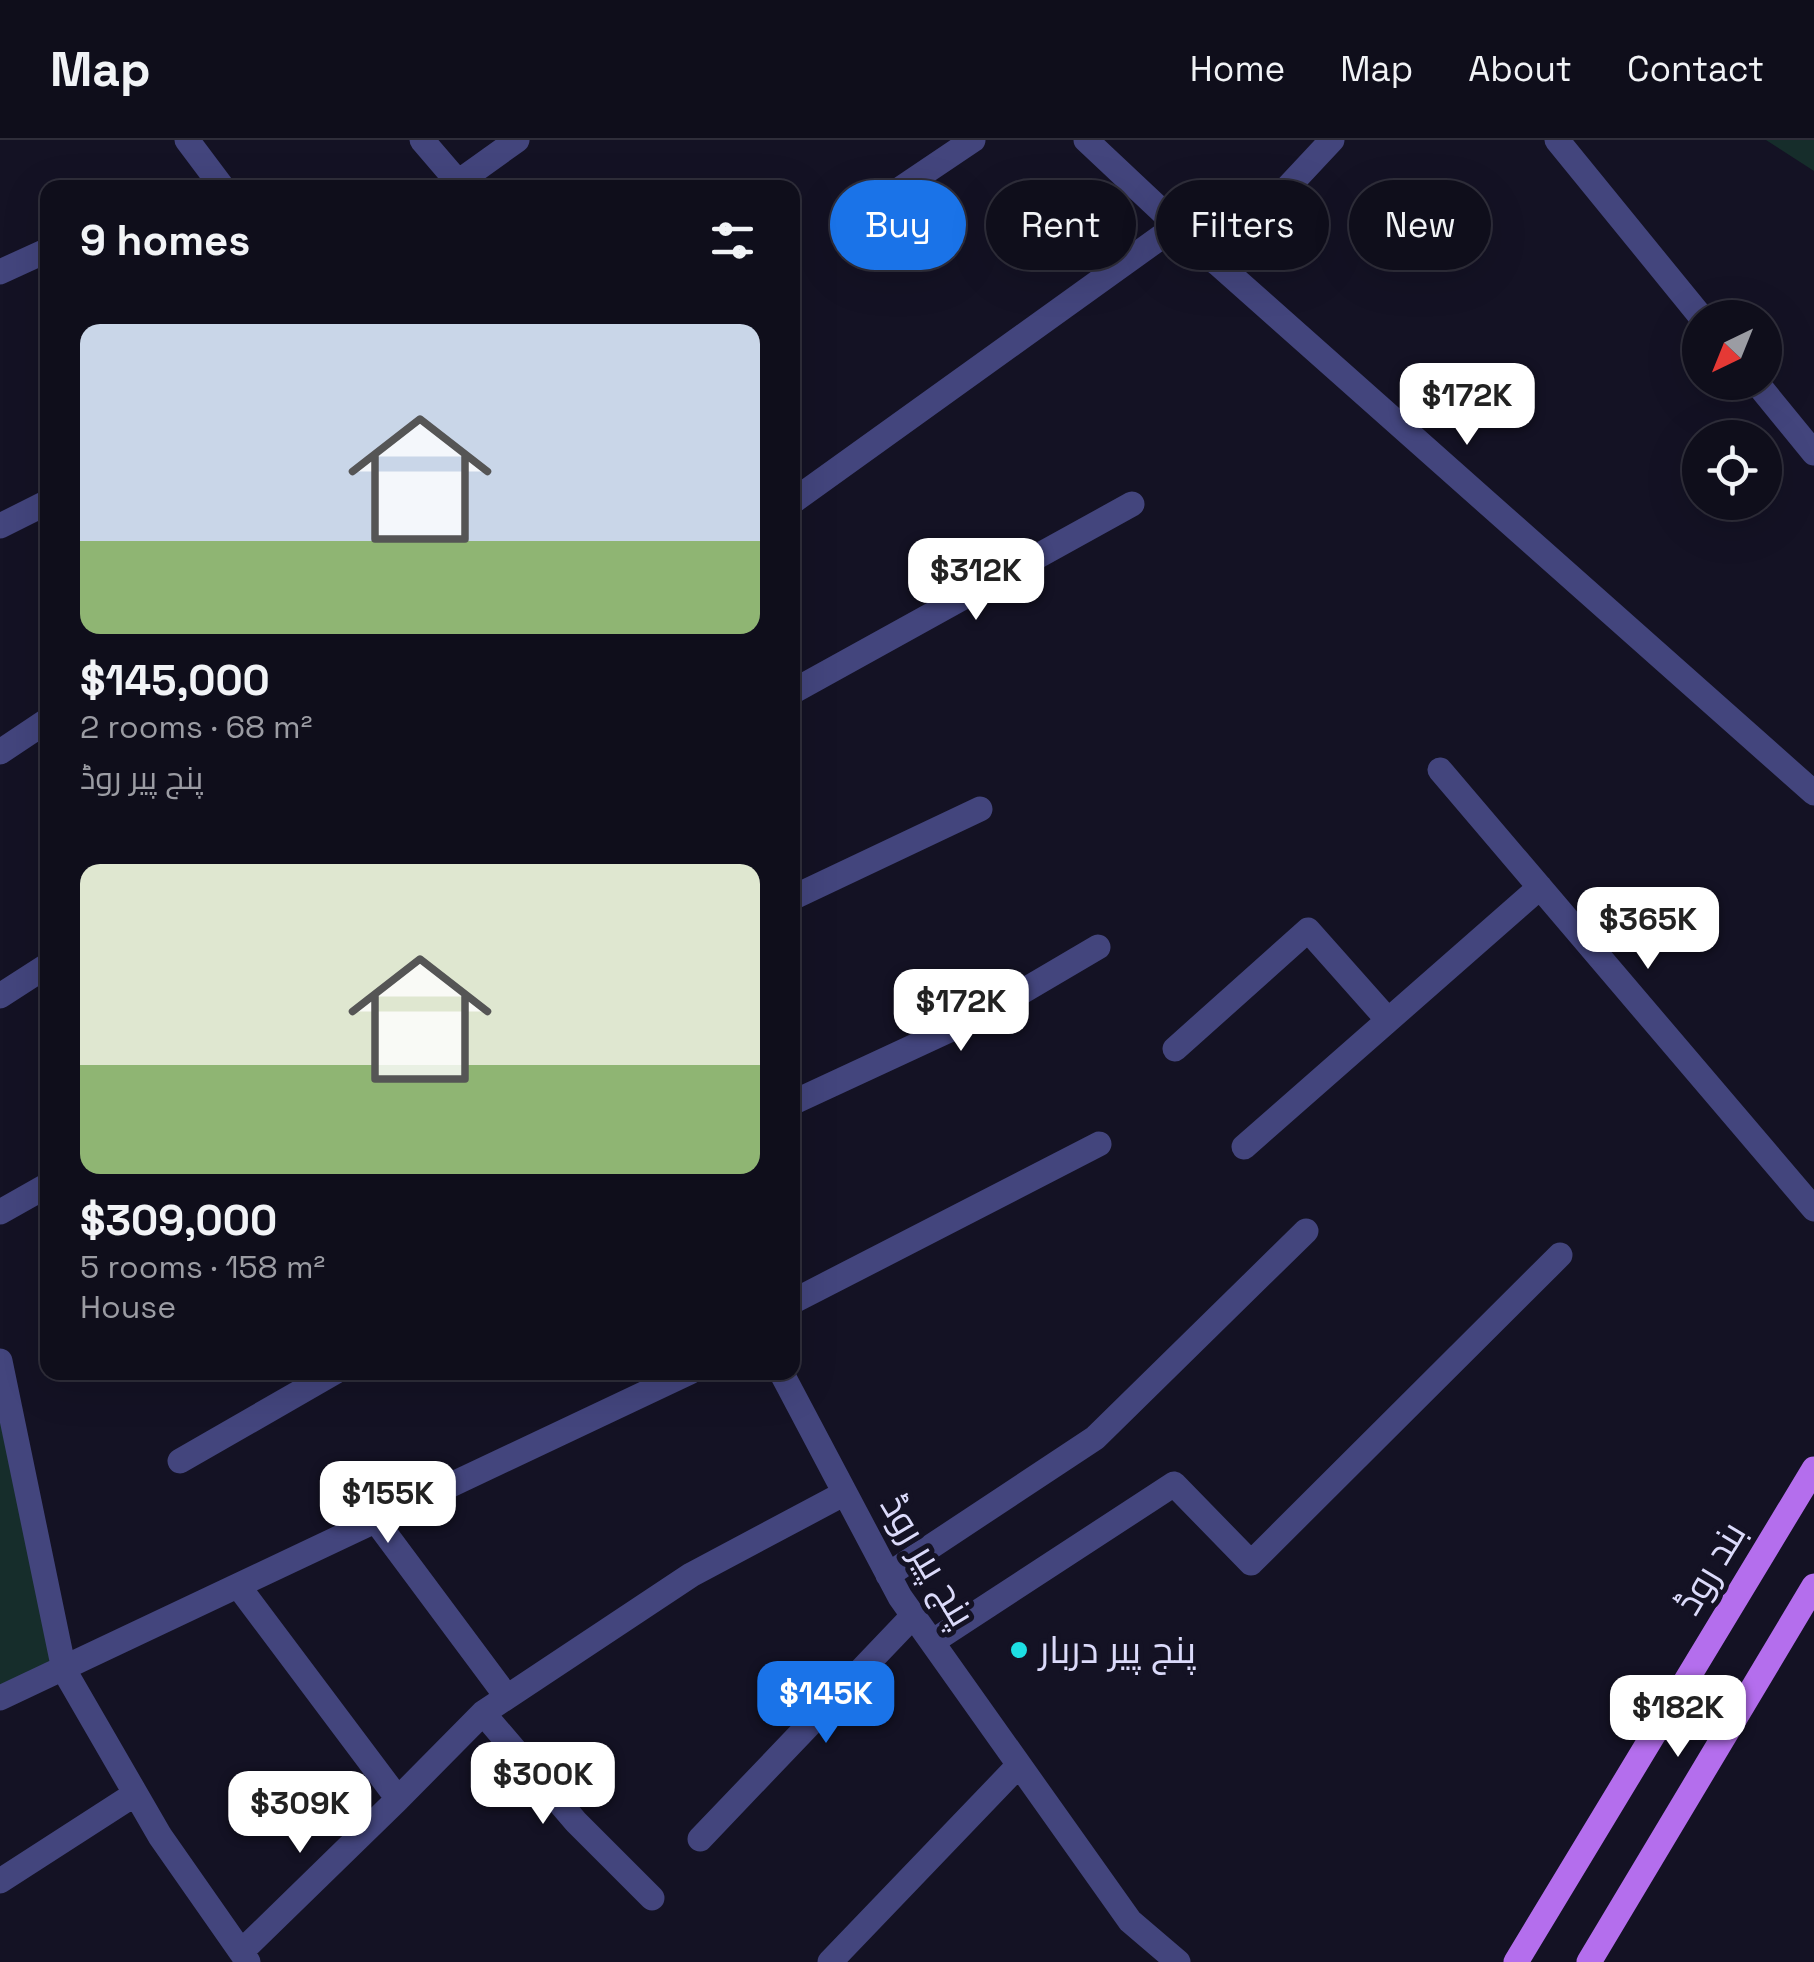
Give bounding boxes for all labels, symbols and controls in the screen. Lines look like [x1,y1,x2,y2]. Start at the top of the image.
text: Map [50,39,151,100]
text: Home [1190,47,1285,91]
text: Map [1340,47,1413,91]
text: About [1468,47,1572,91]
text: Contact [1627,47,1764,91]
chip: Buy [830,180,966,270]
chip: Rent [986,180,1136,270]
chip: Filters [1156,180,1329,270]
chip: New [1349,180,1491,270]
icon: filters [705,213,760,268]
text: 9 homes [80,214,250,267]
north arrow [1682,300,1782,400]
map controls [1682,300,1782,520]
pin: $172K [1397,363,1537,448]
text: $172K [1422,375,1512,415]
icon: home [330,389,510,569]
button: locate [1682,420,1782,520]
pin: $312K [906,538,1046,623]
text: $312K [930,550,1022,590]
text: $145,000 [80,654,270,707]
text: 2 rooms · 68 m² [80,707,312,747]
text: پنج پیر روڈ [80,758,203,798]
pin: $365K [1578,887,1718,972]
text: $365K [1599,899,1697,939]
icon: home [330,929,510,1109]
pin: $172K [891,969,1031,1054]
text: $172K [916,981,1006,1021]
text: $309,000 [80,1194,277,1247]
text: 5 rooms · 158 m² [80,1247,325,1287]
text: House [80,1287,176,1327]
pin: $155K [318,1461,458,1546]
text: $155K [342,1473,434,1513]
street label: پنج پیر روڈ [869,1485,986,1636]
street label: بند روڈ [1664,1513,1756,1623]
place label: پنج پیر دربار [1037,1626,1196,1675]
marker: پنج پیر دربار [1008,1639,1030,1661]
pin: $145K [756,1661,896,1746]
text: $145K [779,1673,873,1713]
pin: $182K [1608,1675,1748,1760]
text: $182K [1632,1687,1724,1727]
pin: $300K [473,1742,613,1827]
text: $300K [493,1754,593,1794]
pin: $309K [230,1771,370,1856]
text: $309K [250,1783,350,1823]

